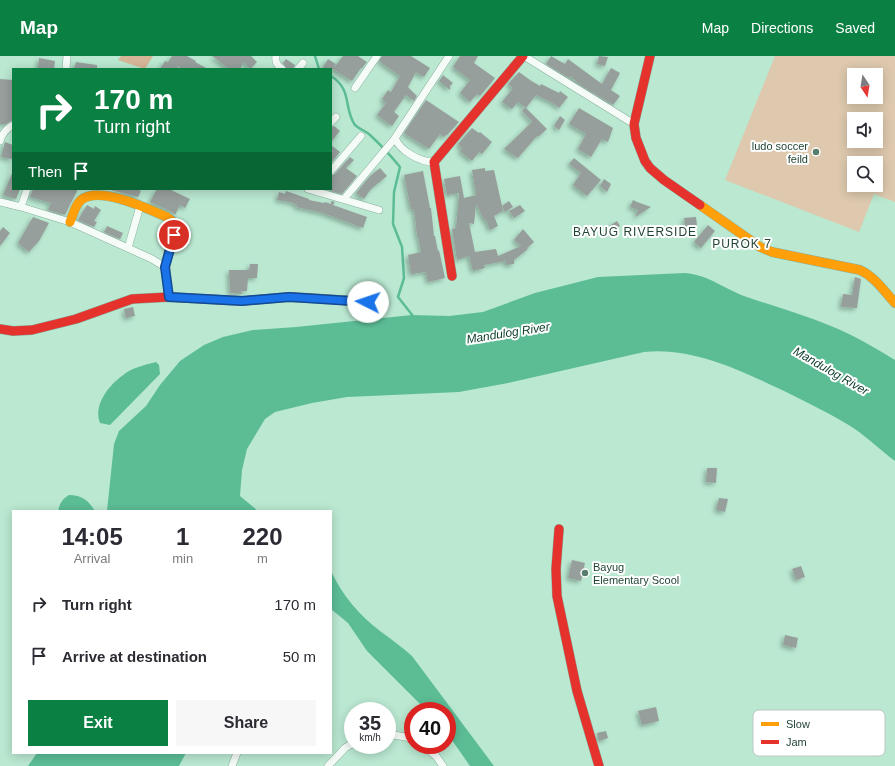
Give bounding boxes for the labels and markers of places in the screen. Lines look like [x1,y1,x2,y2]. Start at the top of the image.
place label: ludo soccer feild [752,140,808,165]
marker: ludo soccer feild [811,147,821,157]
pin [157,218,191,252]
place label: Bayug Elementary Scool [593,561,679,586]
marker: Bayug Elementary Scool [580,568,590,578]

